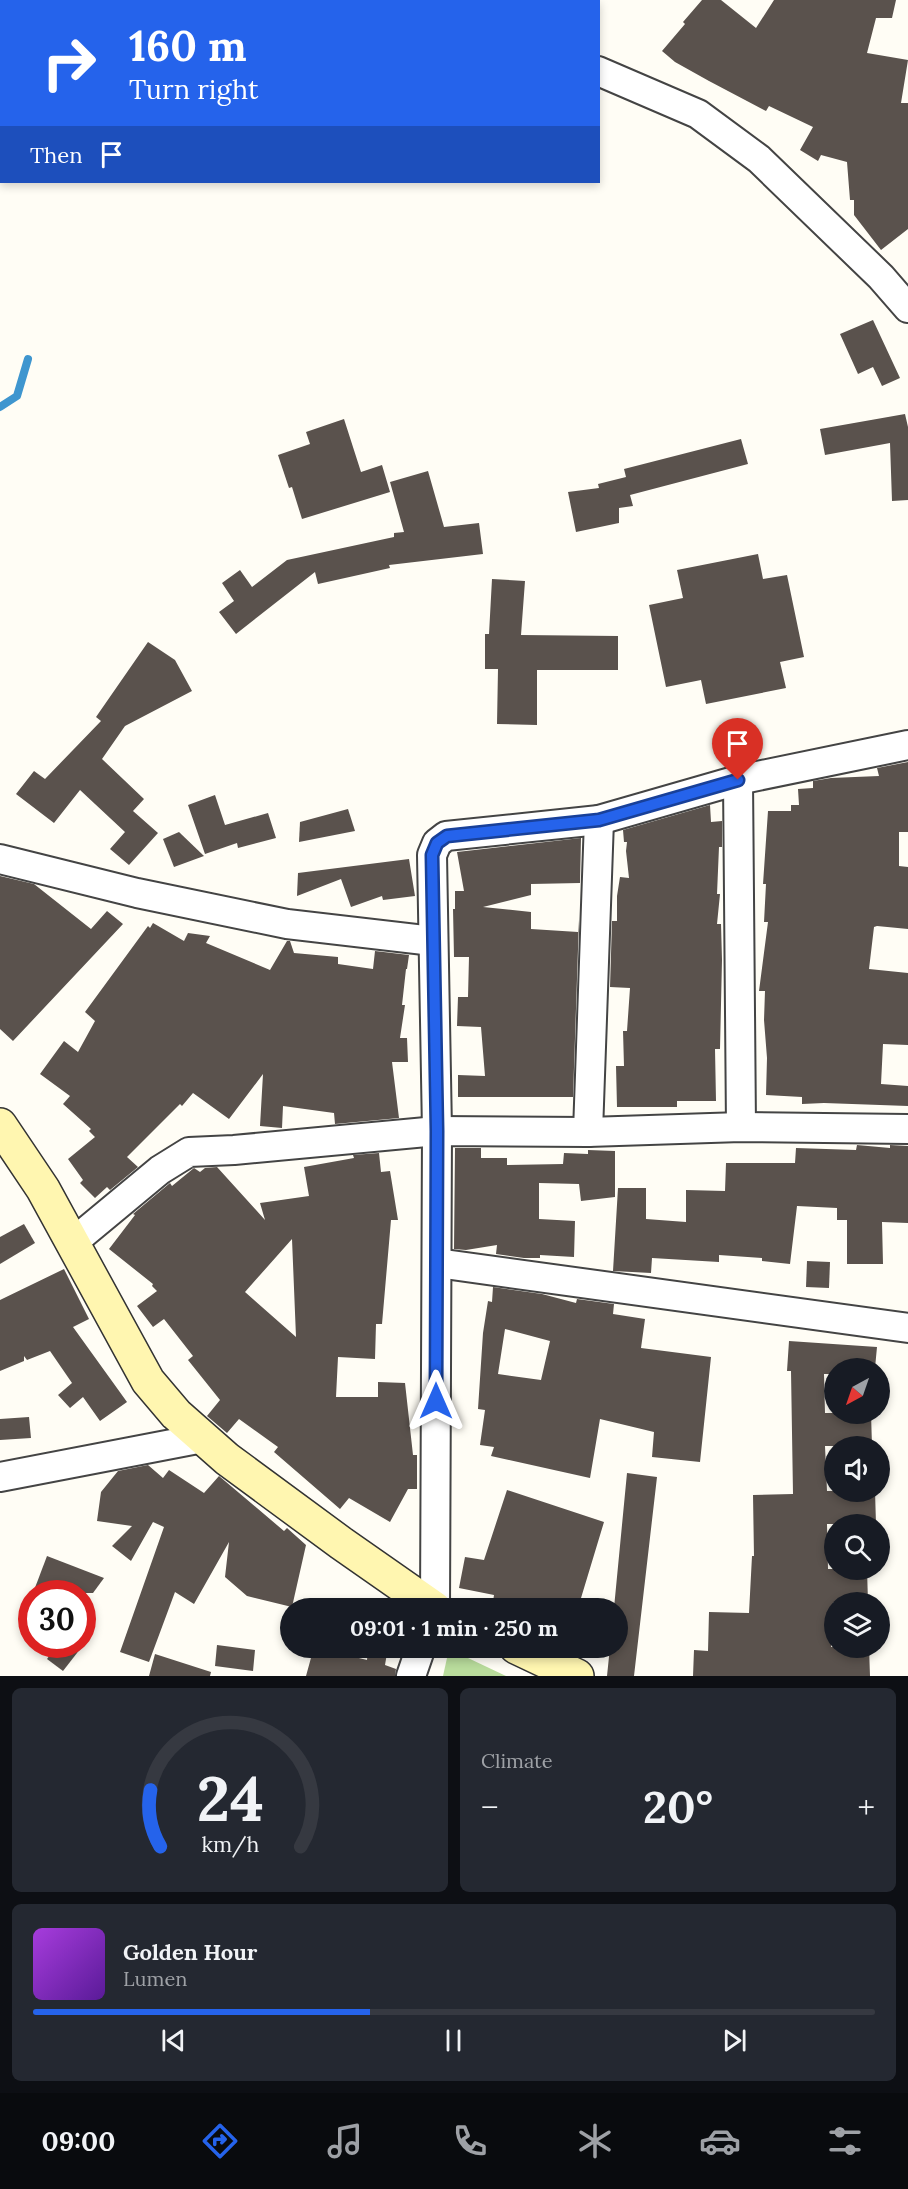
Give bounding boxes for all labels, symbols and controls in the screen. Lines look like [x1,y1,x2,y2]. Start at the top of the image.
text: 160 m [129,19,247,73]
icon: right [30,24,108,102]
text: Turn right [129,72,258,106]
icon: arrive [95,138,128,171]
text: Then [30,141,83,169]
pin [712,718,763,780]
icon: arrive [721,727,754,760]
north arrow [824,1358,890,1424]
map controls [824,1358,890,1658]
position arrow [404,1369,468,1433]
button: sound [824,1436,890,1502]
button: search [824,1514,890,1580]
speed limit sign: 30 [18,1580,96,1658]
button: layers [824,1592,890,1658]
text: 09:01 · 1 min · 250 m [350,1614,558,1642]
text: Climate [481,1748,553,1773]
text: 24 [196,1758,264,1838]
text: 20° [643,1778,713,1835]
text: − [481,1786,499,1828]
text: + [857,1786,875,1828]
text: km/h [201,1830,259,1858]
text: Golden Hour [123,1938,257,1966]
text: Lumen [123,1966,187,1991]
icon: previous [157,2024,190,2057]
icon: pause [437,2024,470,2057]
icon: next [718,2024,751,2057]
icon: directions [199,2120,241,2162]
icon: music [324,2120,366,2162]
icon: phone [449,2120,491,2162]
icon: climate [574,2120,616,2162]
icon: car [699,2120,741,2162]
icon: filters [824,2120,866,2162]
text: 09:00 [42,2124,115,2158]

